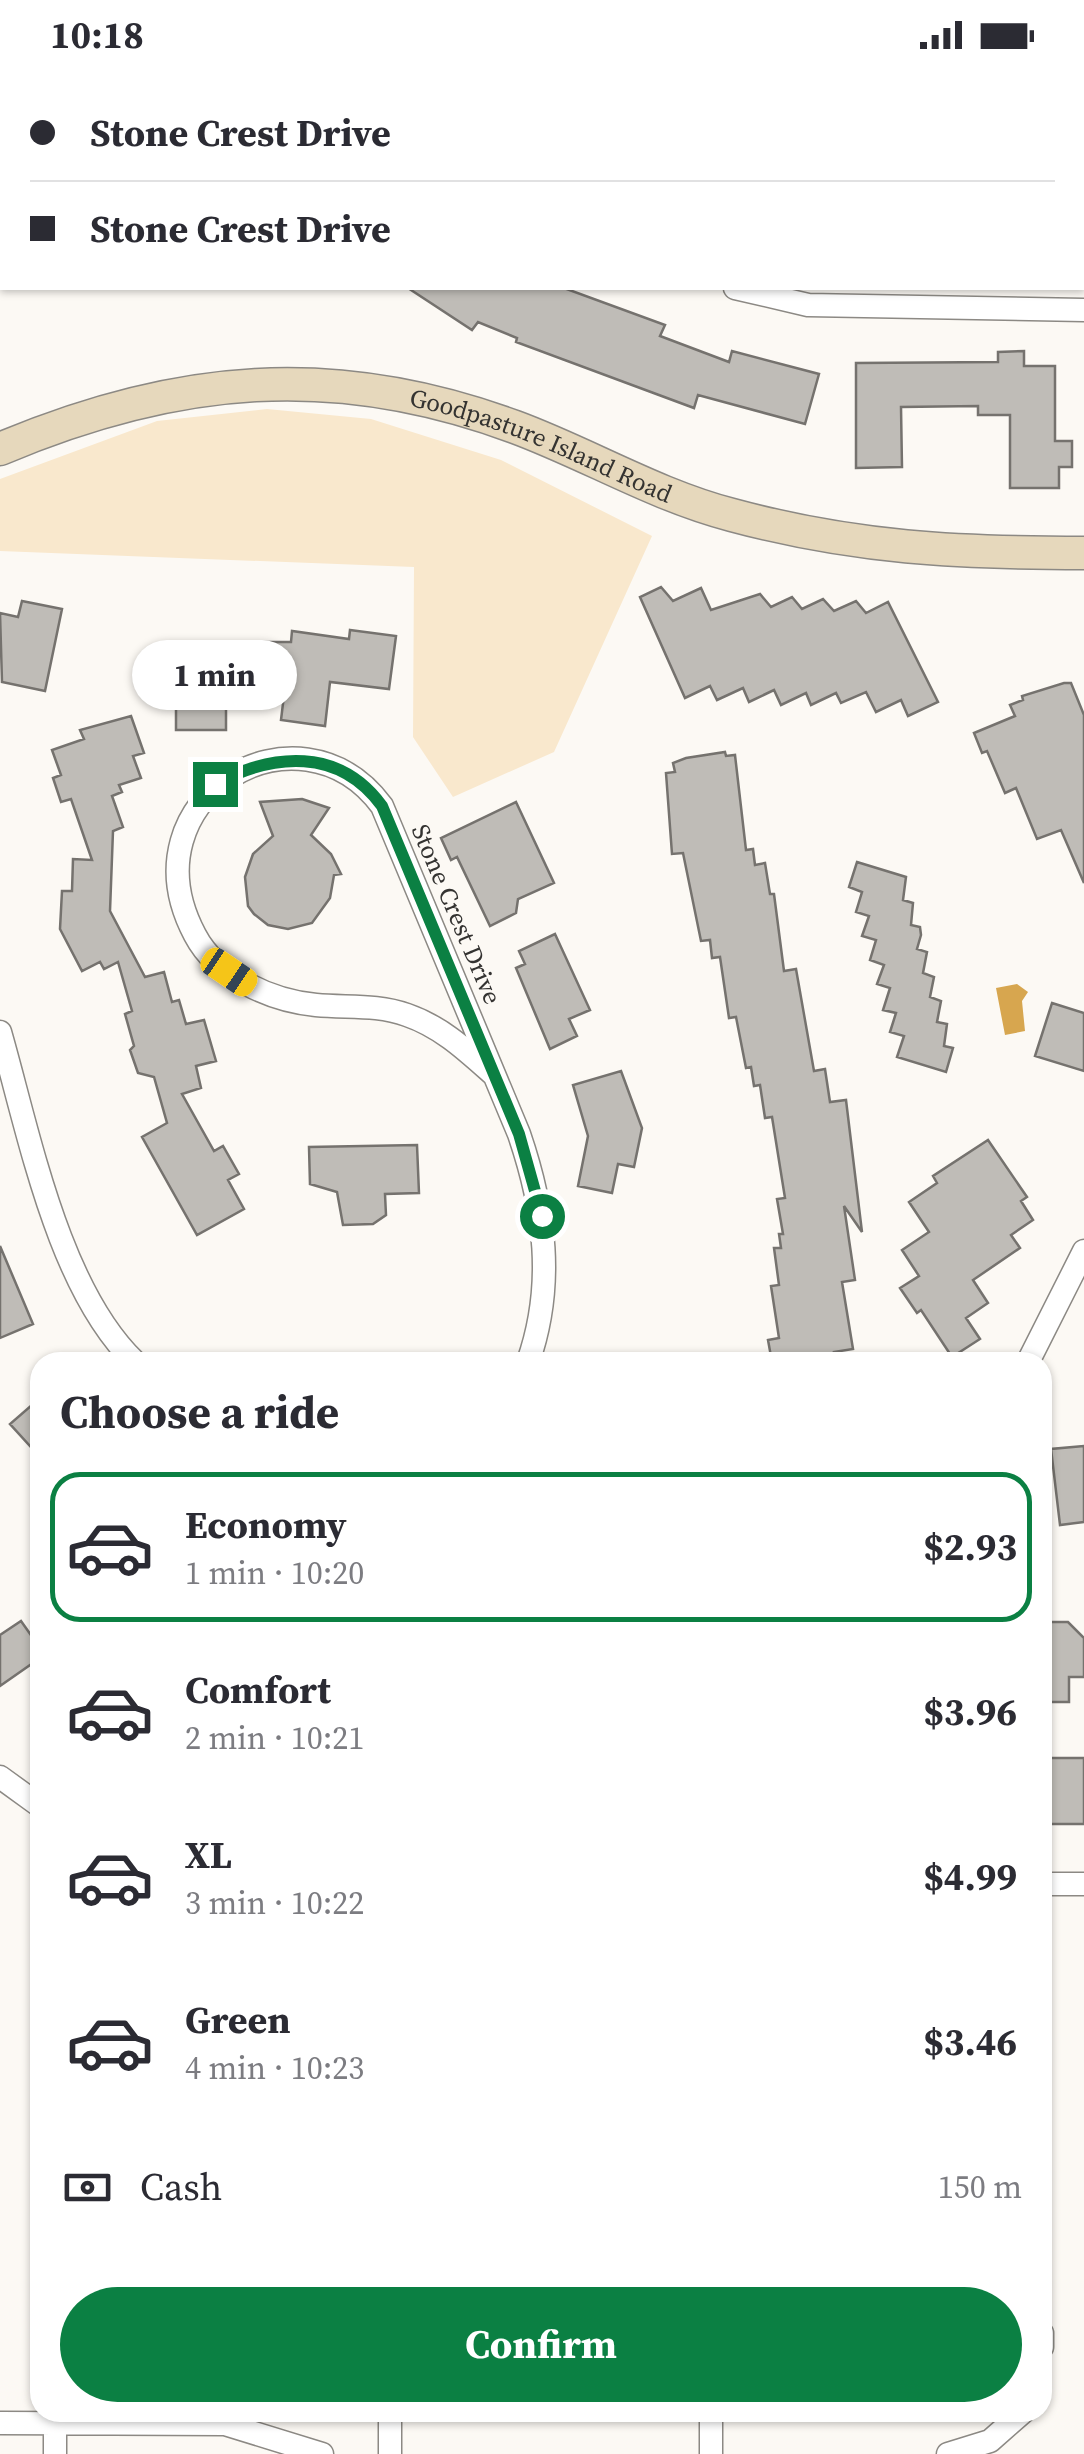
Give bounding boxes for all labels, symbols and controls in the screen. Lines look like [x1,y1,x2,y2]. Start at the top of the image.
text: 10:18 [50,9,144,61]
text: Stone Crest Drive [90,107,391,159]
text: Stone Crest Drive [90,203,391,255]
street label: Goodpasture Island Road [407,380,677,510]
callout: 1 min [132,639,298,709]
text: 1 min [173,653,256,697]
route end [193,762,238,807]
street label: Stone Crest Drive [404,819,510,1009]
car [196,943,262,1001]
route start [520,1194,565,1239]
text: Choose a ride [60,1381,339,1443]
text: Economy [185,1499,347,1551]
icon: car [65,1502,155,1592]
text: $2.93 [923,1521,1017,1573]
text: 1 min · 10:20 [185,1551,364,1595]
text: Comfort [185,1664,331,1716]
icon: car [65,1667,155,1757]
text: $3.96 [923,1686,1017,1738]
text: 2 min · 10:21 [185,1716,364,1760]
text: XL [185,1829,232,1881]
icon: car [65,1832,155,1922]
text: $4.99 [923,1851,1017,1903]
text: 3 min · 10:22 [185,1881,364,1925]
text: Green [185,1994,291,2046]
icon: car [65,1997,155,2087]
text: $3.46 [923,2016,1017,2068]
text: 4 min · 10:23 [185,2046,364,2090]
icon: cash [60,2160,115,2215]
text: Cash [140,2161,222,2213]
text: 150 m [938,2165,1022,2209]
button: Confirm [60,2287,1022,2402]

